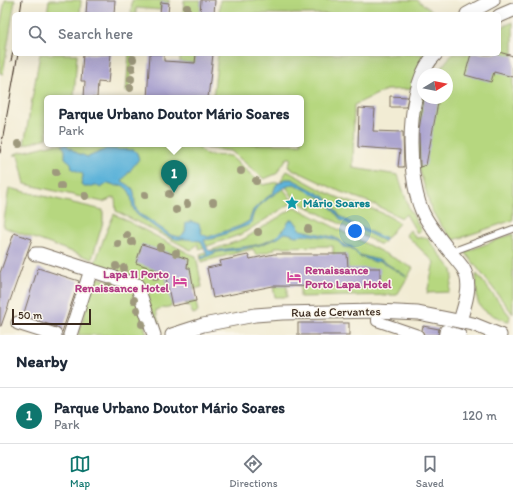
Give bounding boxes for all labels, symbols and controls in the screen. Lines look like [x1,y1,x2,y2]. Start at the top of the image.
search box [12,12,501,56]
icon: search [26,23,48,45]
text: Search here [58,25,133,43]
north arrow [417,68,453,104]
popup [44,95,304,147]
text: Parque Urbano Doutor Mário Soares [58,105,290,123]
text: Park [58,123,84,138]
pin: 1 [161,160,187,193]
place icon: Mário Soares [284,195,300,211]
place label: Mário Soares [303,196,371,210]
your location [345,221,365,241]
place label: Renaissance Porto Lapa Hotel [305,263,392,292]
place label: Lapa II Porto Renaissance Hotel [75,267,170,295]
hotel icon: Renaissance Porto Lapa Hotel [286,269,302,285]
hotel icon: Lapa II Porto Renaissance Hotel [172,273,188,289]
street label: Rua de Cervantes [291,304,381,320]
scale bar [12,307,91,326]
text: 50 m [18,309,42,322]
text: Nearby [16,351,68,371]
text: Parque Urbano Doutor Mário Soares [54,399,285,417]
text: 1 [26,408,32,423]
text: 120 m [462,408,497,423]
text: Park [54,417,80,432]
tab: Map [69,453,91,490]
tab: Directions [229,453,278,490]
tab: Saved [416,453,444,490]

